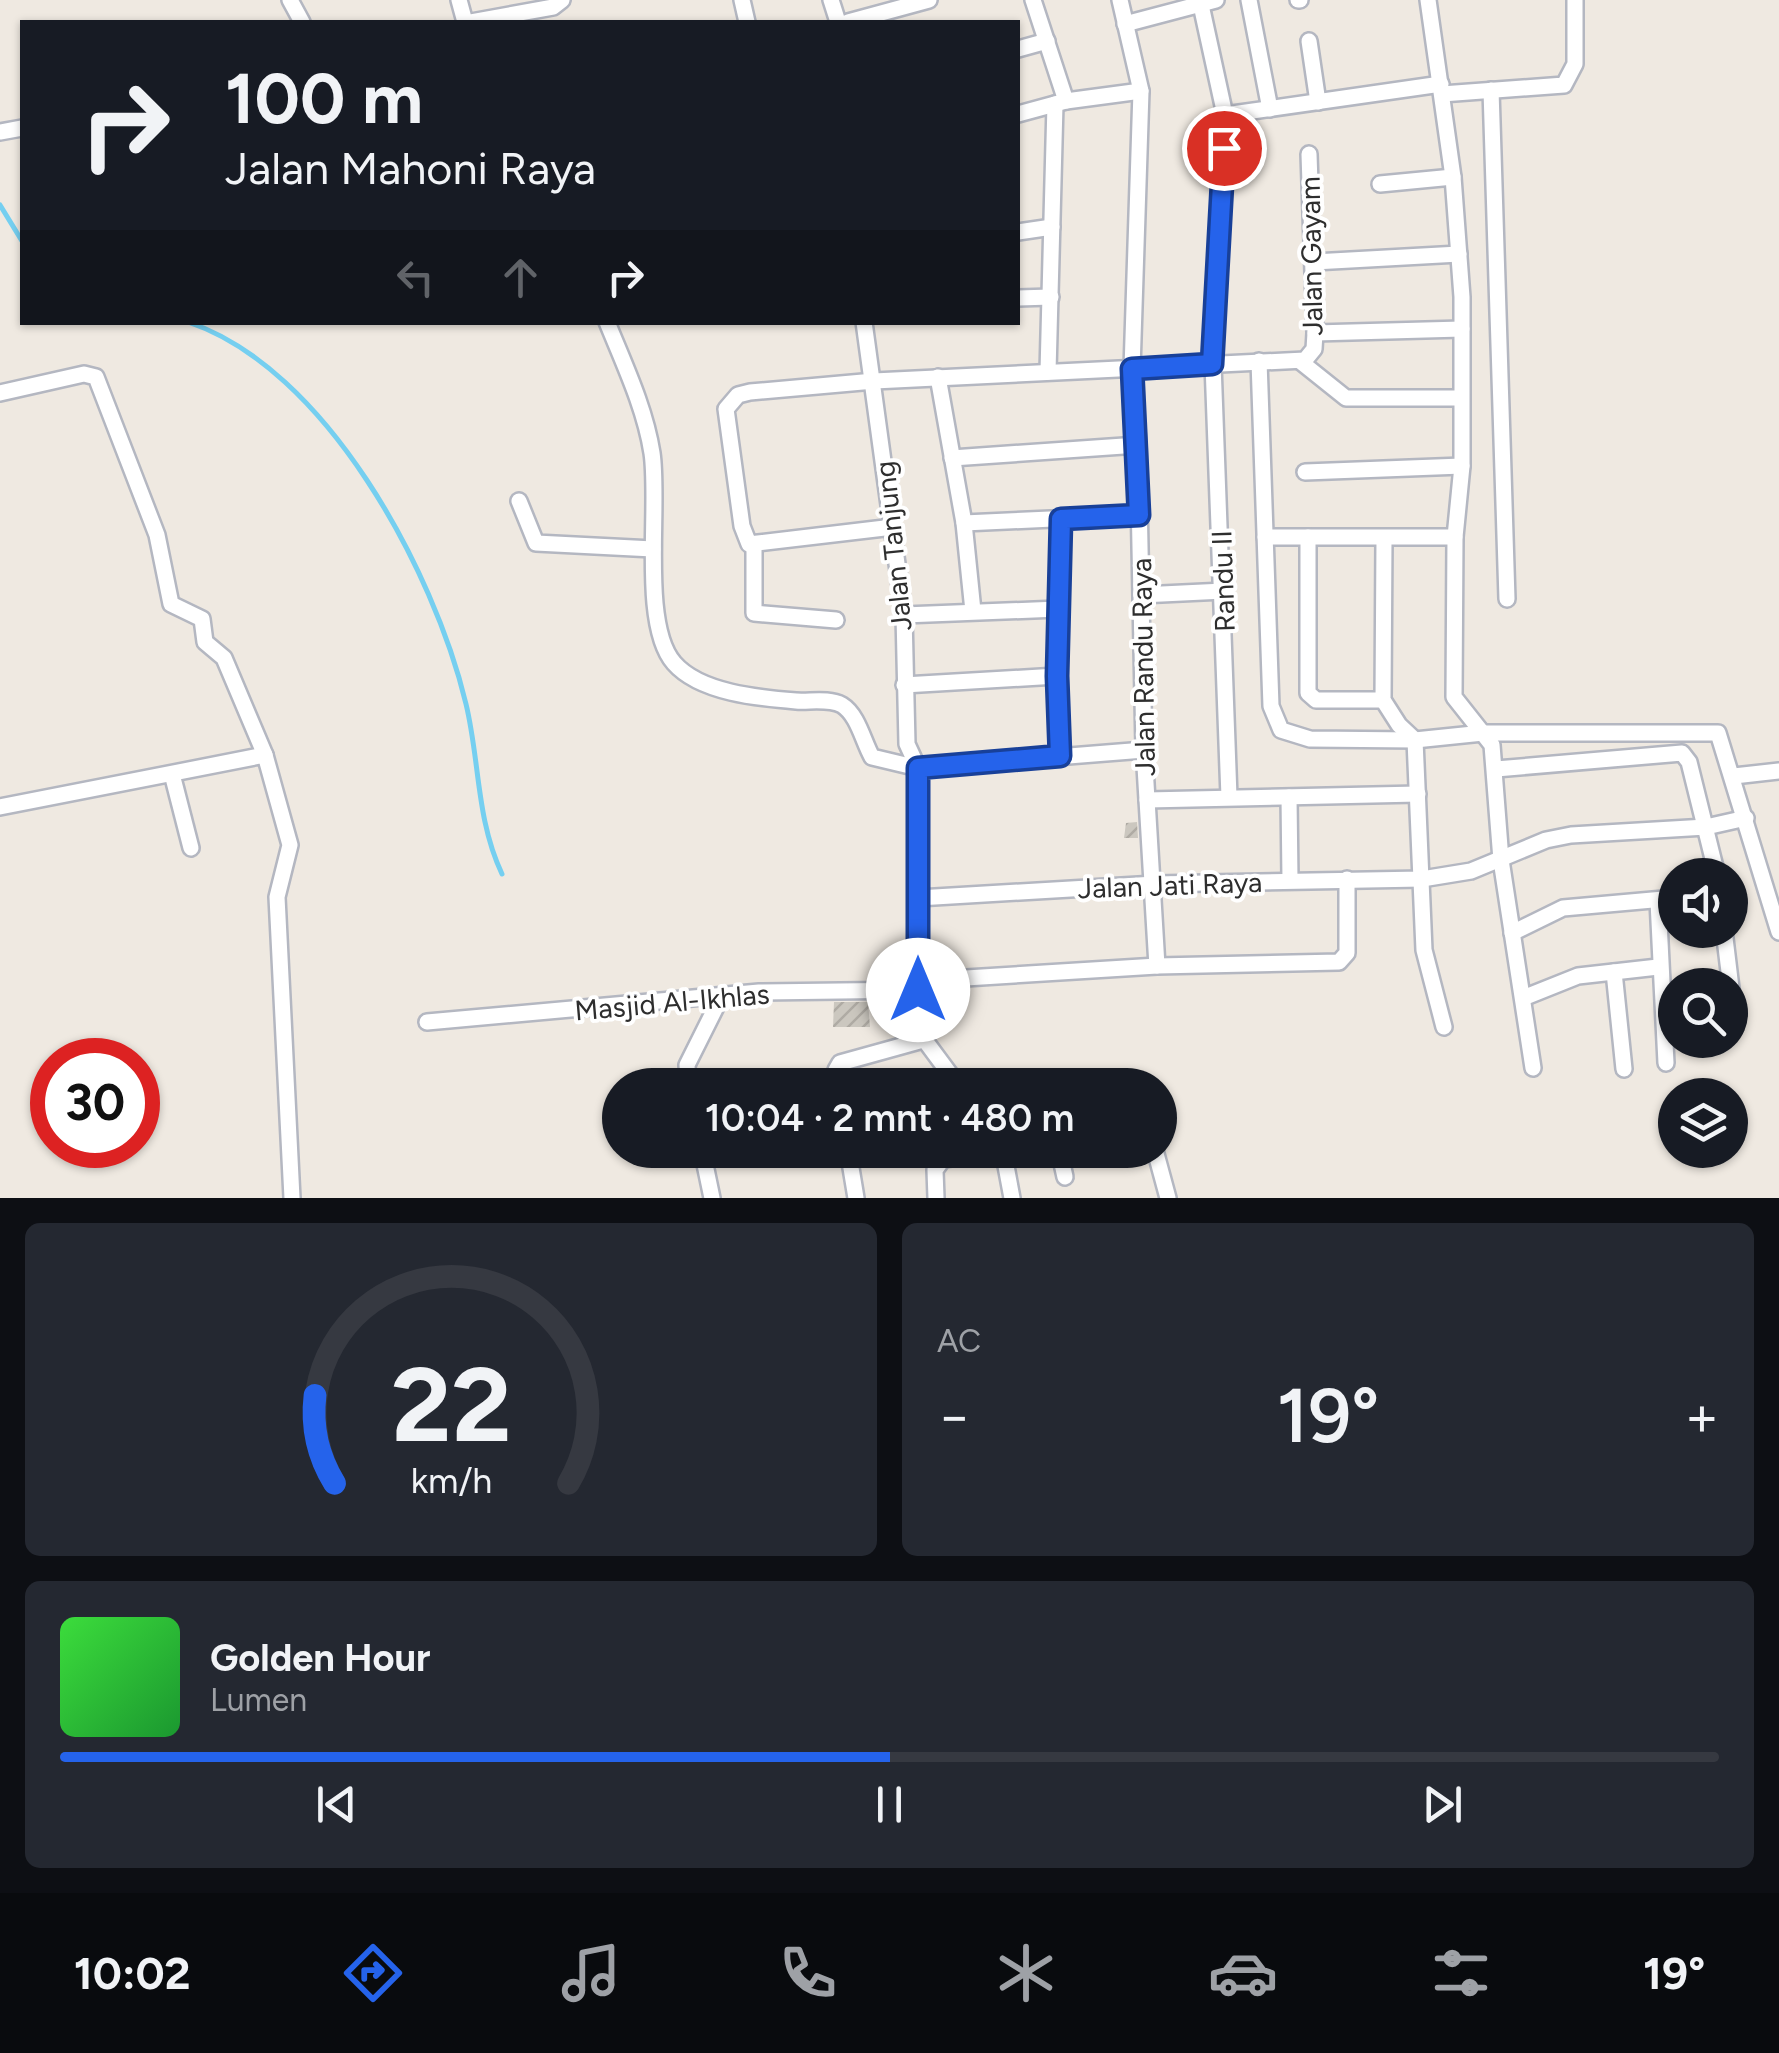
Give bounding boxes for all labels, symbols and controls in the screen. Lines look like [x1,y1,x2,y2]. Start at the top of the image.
text: 100 m [225,56,423,141]
icon: right [60,60,190,190]
pin [1182,106,1267,191]
icon: arrive [1197,121,1252,176]
text: Jalan Mahoni Raya [225,141,596,195]
street label: Jalan Gayam [1293,176,1329,336]
icon: left [388,250,443,305]
icon: ahead [493,250,548,305]
icon: right [598,250,653,305]
street label: Jalan Tanjung [867,459,919,633]
street label: Randu II [1204,530,1242,632]
street label: Jalan Randu Raya [1124,558,1162,776]
map controls [1658,858,1748,1168]
button: sound [1658,858,1748,948]
street label: Jalan Jati Raya [1077,865,1263,905]
position arrow [866,938,970,1042]
button: search [1658,968,1748,1058]
street label: Masjid Al-Ikhlas [573,977,771,1027]
speed limit sign: 30 [30,1038,160,1168]
button: layers [1658,1078,1748,1168]
text: 10:04 · 2 mnt · 480 m [705,1095,1074,1141]
text: AC [937,1322,981,1360]
text: 22 [391,1342,511,1467]
text: 19° [1277,1371,1379,1461]
text: − [937,1383,971,1449]
text: + [1685,1383,1719,1449]
text: km/h [410,1459,492,1502]
text: Golden Hour [210,1635,431,1681]
text: Lumen [210,1681,307,1719]
icon: previous [309,1777,364,1832]
icon: pause [862,1777,917,1832]
icon: next [1415,1777,1470,1832]
icon: directions [338,1938,408,2008]
icon: music [556,1938,626,2008]
icon: phone [773,1938,843,2008]
icon: climate [991,1938,1061,2008]
icon: car [1208,1938,1278,2008]
icon: filters [1426,1938,1496,2008]
text: 10:02 [74,1946,191,2000]
text: 19° [1643,1946,1705,2000]

